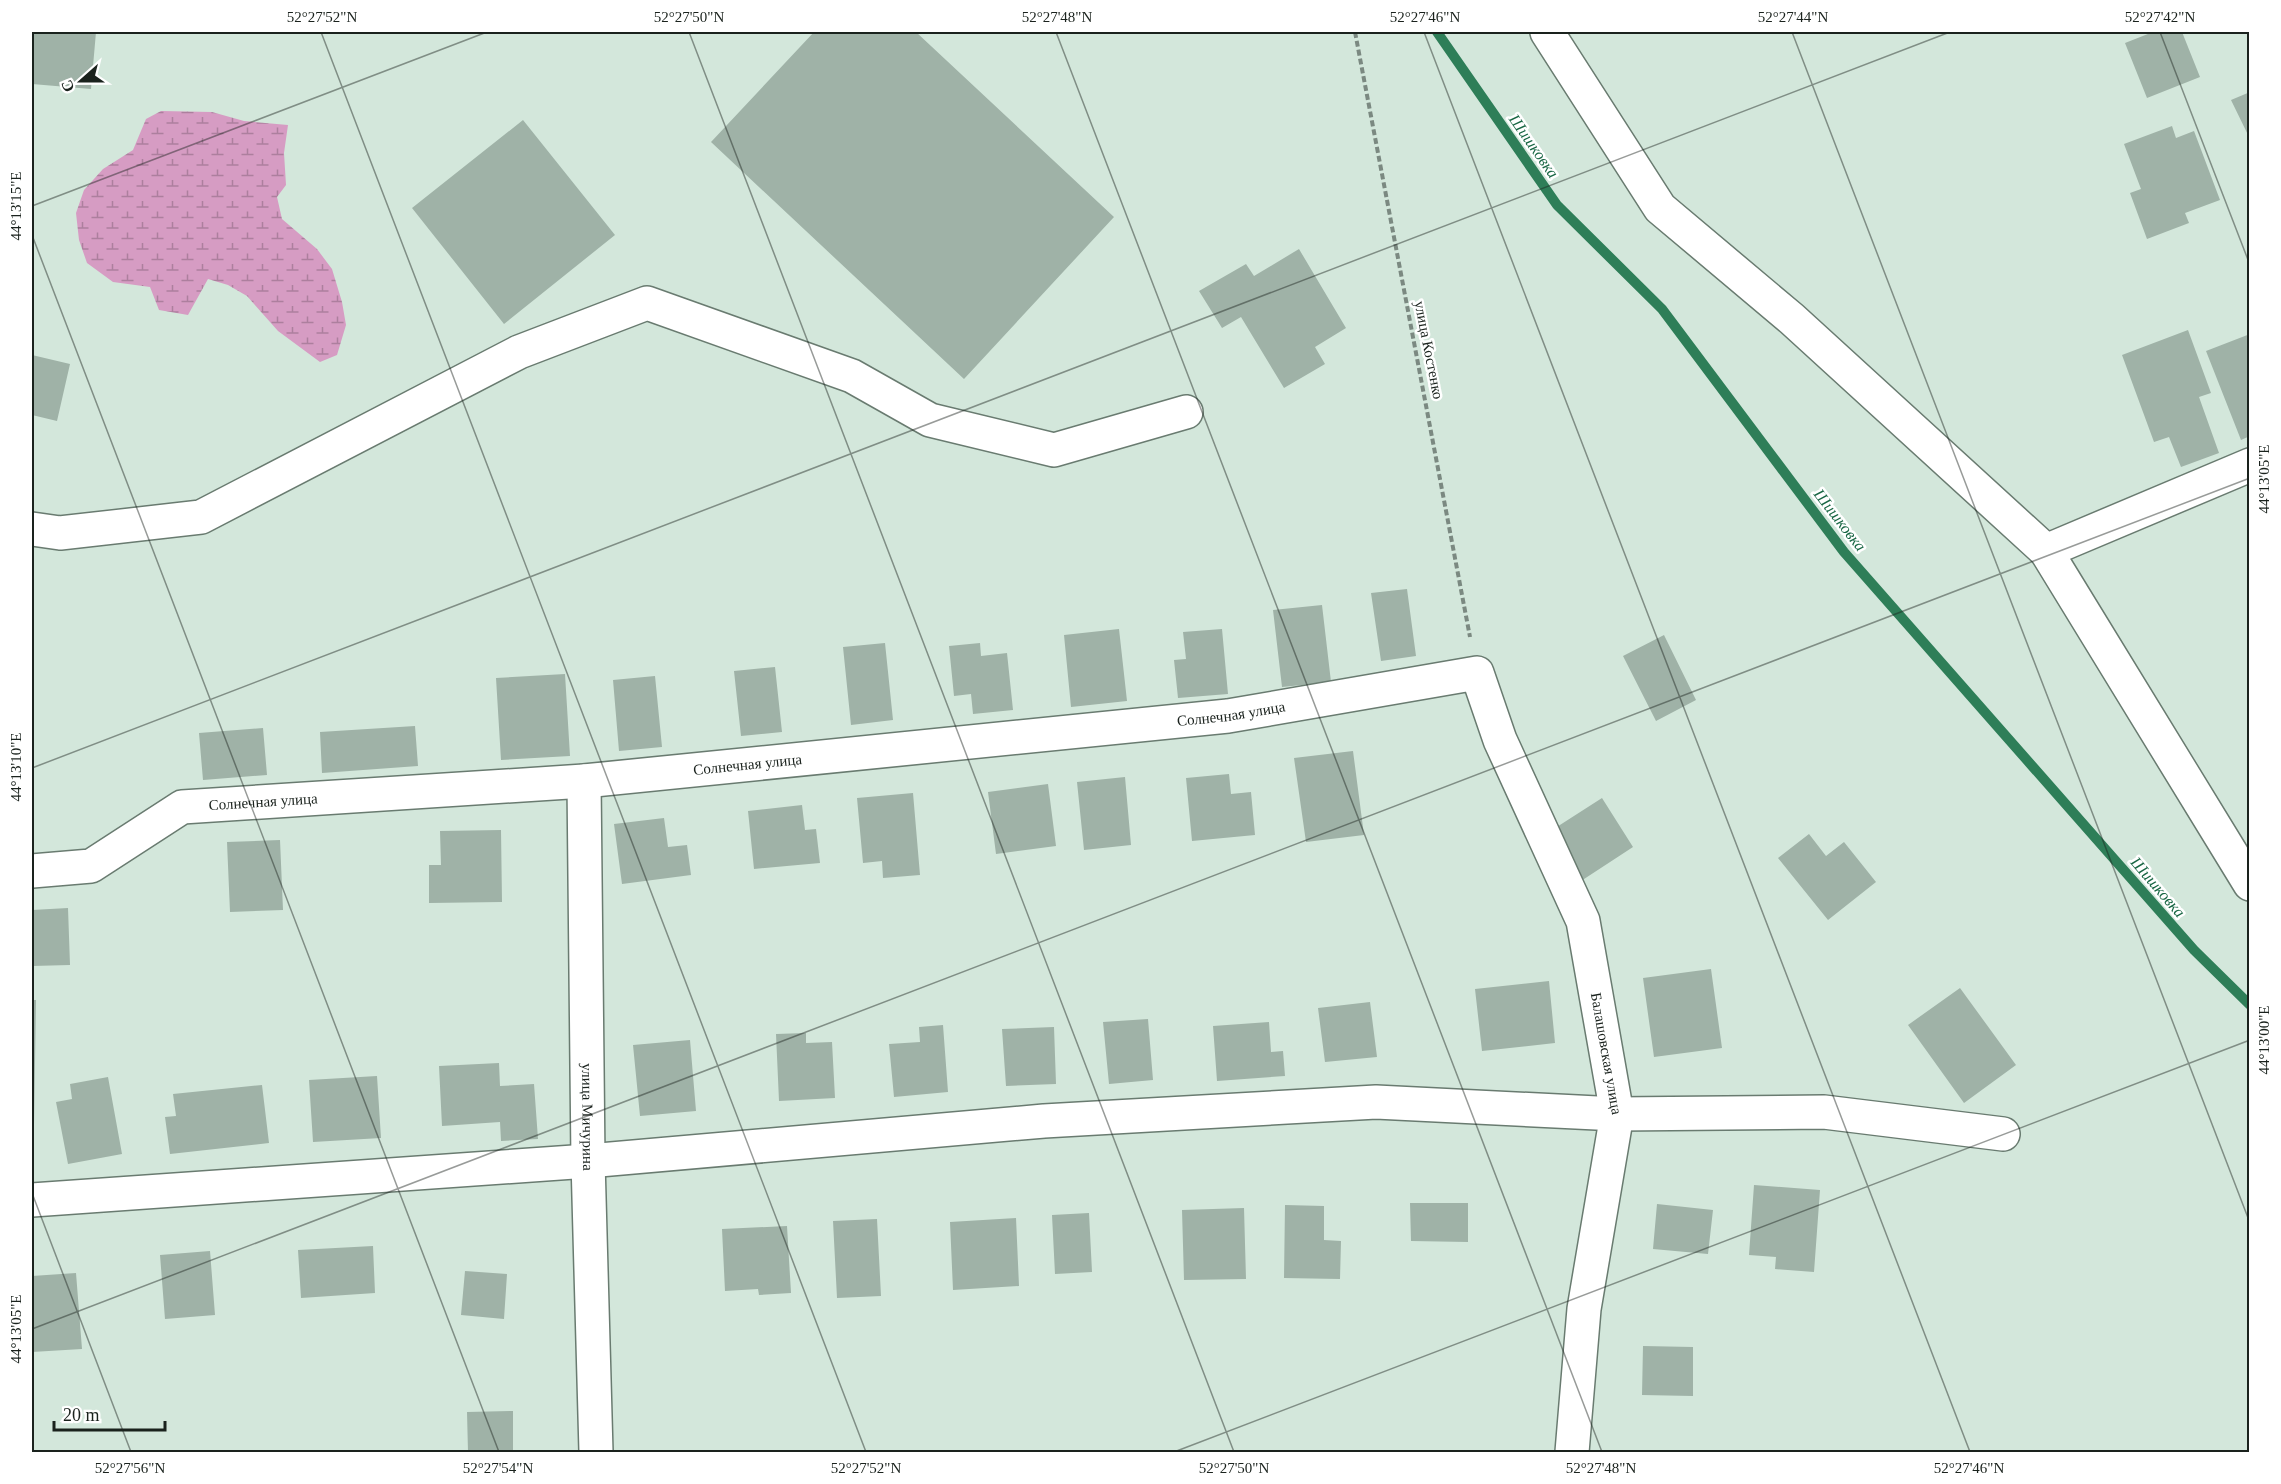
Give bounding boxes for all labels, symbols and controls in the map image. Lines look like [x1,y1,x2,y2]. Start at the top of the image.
text: 52°27'52"N [287,9,357,25]
text: 52°27'50"N [654,9,724,25]
text: 52°27'48"N [1022,9,1092,25]
text: 52°27'46"N [1390,9,1460,25]
text: 52°27'44"N [1758,9,1828,25]
text: 52°27'42"N [2125,9,2195,25]
north arrow [51,51,111,111]
text: С [57,78,77,95]
water label: Шишковка [1505,110,1562,181]
text: 44°13'15"E [8,172,24,241]
street label: улица Костенко [1412,299,1446,401]
text: 44°13'05"E [2256,445,2272,514]
water label: Шишковка [1810,485,1869,554]
street label: Солнечная улица [1176,698,1287,729]
text: 44°13'10"E [8,733,24,802]
street label: Солнечная улица [693,751,803,778]
street label: Солнечная улица [208,790,318,813]
water label: Шишковка [2127,853,2189,920]
street label: Балашовская улица [1588,991,1625,1116]
text: 44°13'00"E [2256,1006,2272,1075]
street label: улица Мичурина [579,1063,596,1171]
text: 44°13'05"E [8,1295,24,1364]
scale bar [54,1394,165,1432]
text: 20 m [63,1405,100,1425]
text: 52°27'56"N [95,1460,165,1476]
text: 52°27'54"N [463,1460,533,1476]
text: 52°27'52"N [831,1460,901,1476]
text: 52°27'50"N [1199,1460,1269,1476]
text: 52°27'48"N [1566,1460,1636,1476]
text: 52°27'46"N [1934,1460,2004,1476]

